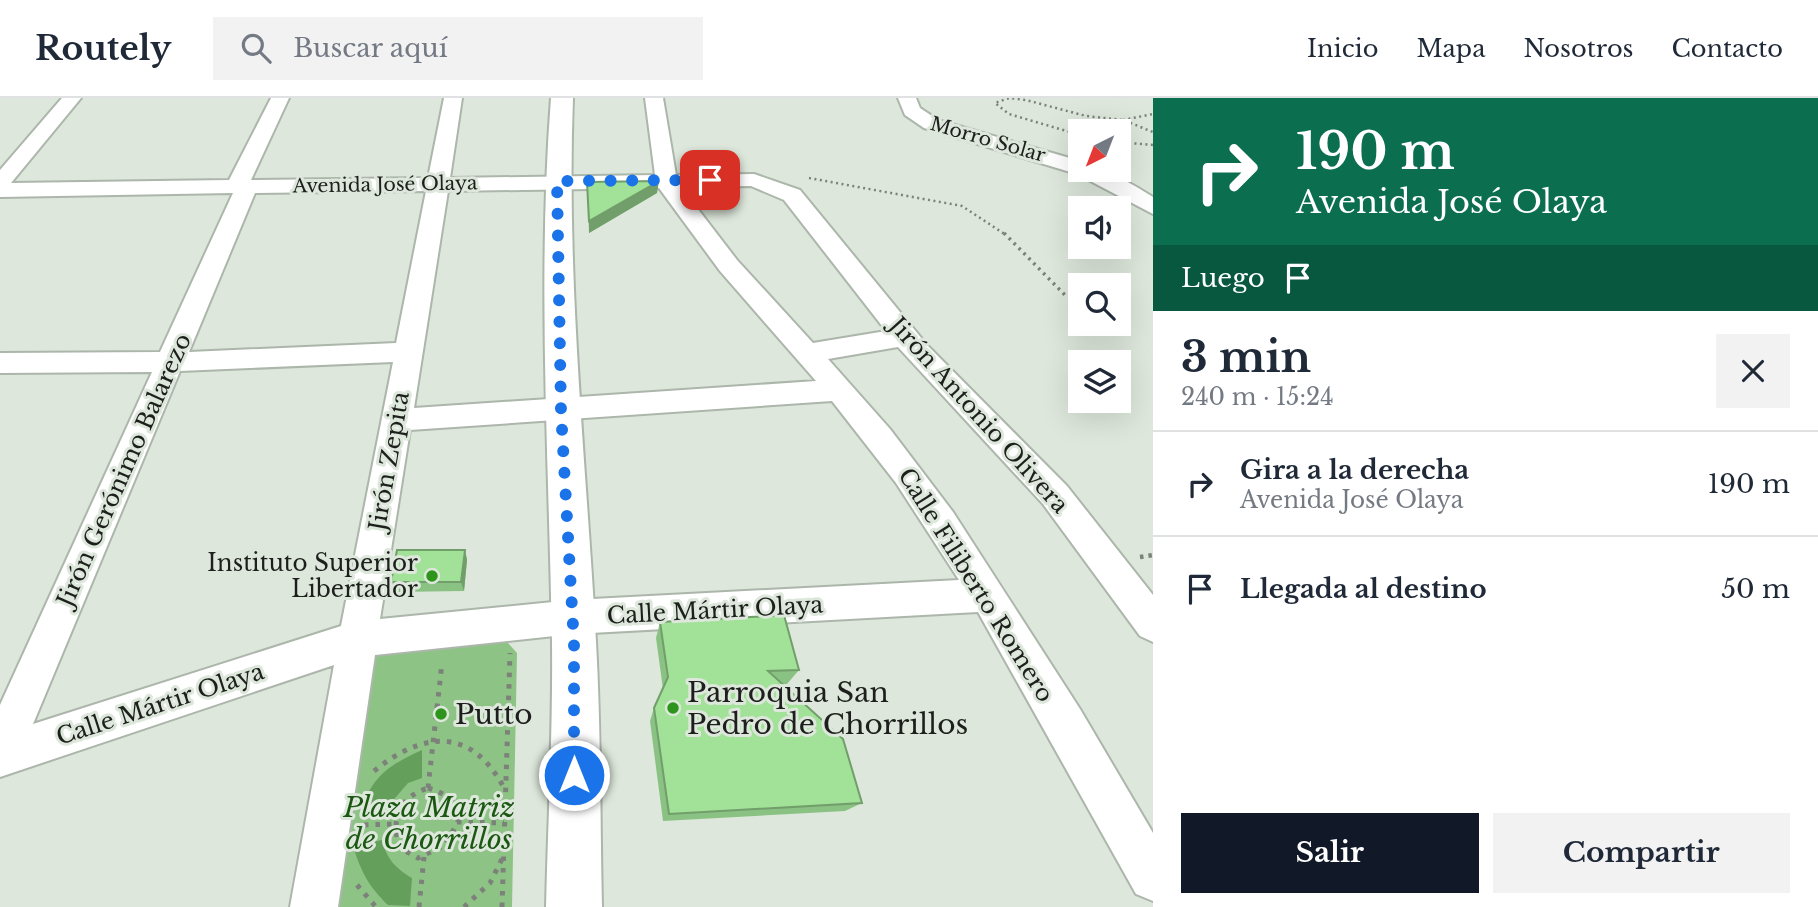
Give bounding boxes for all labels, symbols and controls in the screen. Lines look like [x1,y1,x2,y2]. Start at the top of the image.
search box [213,17,703,80]
text: Routely [35,28,171,69]
icon: search [237,29,275,67]
text: Buscar aquí [293,32,448,64]
text: Inicio [1307,34,1378,63]
text: Mapa [1416,34,1485,63]
text: Nosotros [1523,34,1634,63]
text: Contacto [1672,34,1783,63]
street label: Morro Solar [928,112,1048,167]
north arrow [1068,119,1130,182]
map controls [1068,119,1131,413]
text: 190 m [1296,121,1455,182]
icon: right [1181,126,1272,217]
pin [680,150,740,210]
icon: arrive [691,161,729,199]
street label: Avenida José Olaya [291,171,478,198]
text: Avenida José Olaya [1296,182,1607,222]
button: sound [1068,196,1131,259]
icon: arrive [1279,259,1317,297]
text: Luego [1181,262,1265,294]
button: search [1068,273,1131,336]
street label: Jirón Antonio Olivera [882,309,1074,519]
street label: Jirón Gerónimo Balarezo [50,329,197,614]
text: 3 min [1181,331,1311,383]
button: close [1716,334,1790,408]
button: layers [1068,350,1131,413]
text: 240 m · 15:24 [1181,383,1334,411]
street label: Jirón Zepita [362,389,415,536]
text: Gira a la derecha [1240,454,1469,486]
street label: Calle Filiberto Romero [892,463,1060,707]
icon: right [1181,465,1219,503]
text: 190 m [1708,468,1790,500]
text: Avenida José Olaya [1240,486,1464,514]
place label: Instituto Superior Libertador [207,549,418,603]
marker: Instituto Superior Libertador [424,568,440,584]
icon: arrive [1181,570,1219,608]
text: Llegada al destino [1240,573,1487,605]
text: 50 m [1721,573,1790,605]
street label: Calle Mártir Olaya [606,590,824,630]
street label: Calle Mártir Olaya [53,657,268,751]
place label: Parroquia San Pedro de Chorrillos [687,675,968,742]
place label: Putto [455,697,532,732]
marker: Parroquia San Pedro de Chorrillos [665,700,681,716]
marker: Putto [433,706,449,722]
position arrow [537,738,611,812]
park label: Plaza Matriz de Chorrillos [342,790,515,857]
button: Salir [1181,813,1479,893]
button: Compartir [1493,813,1790,893]

